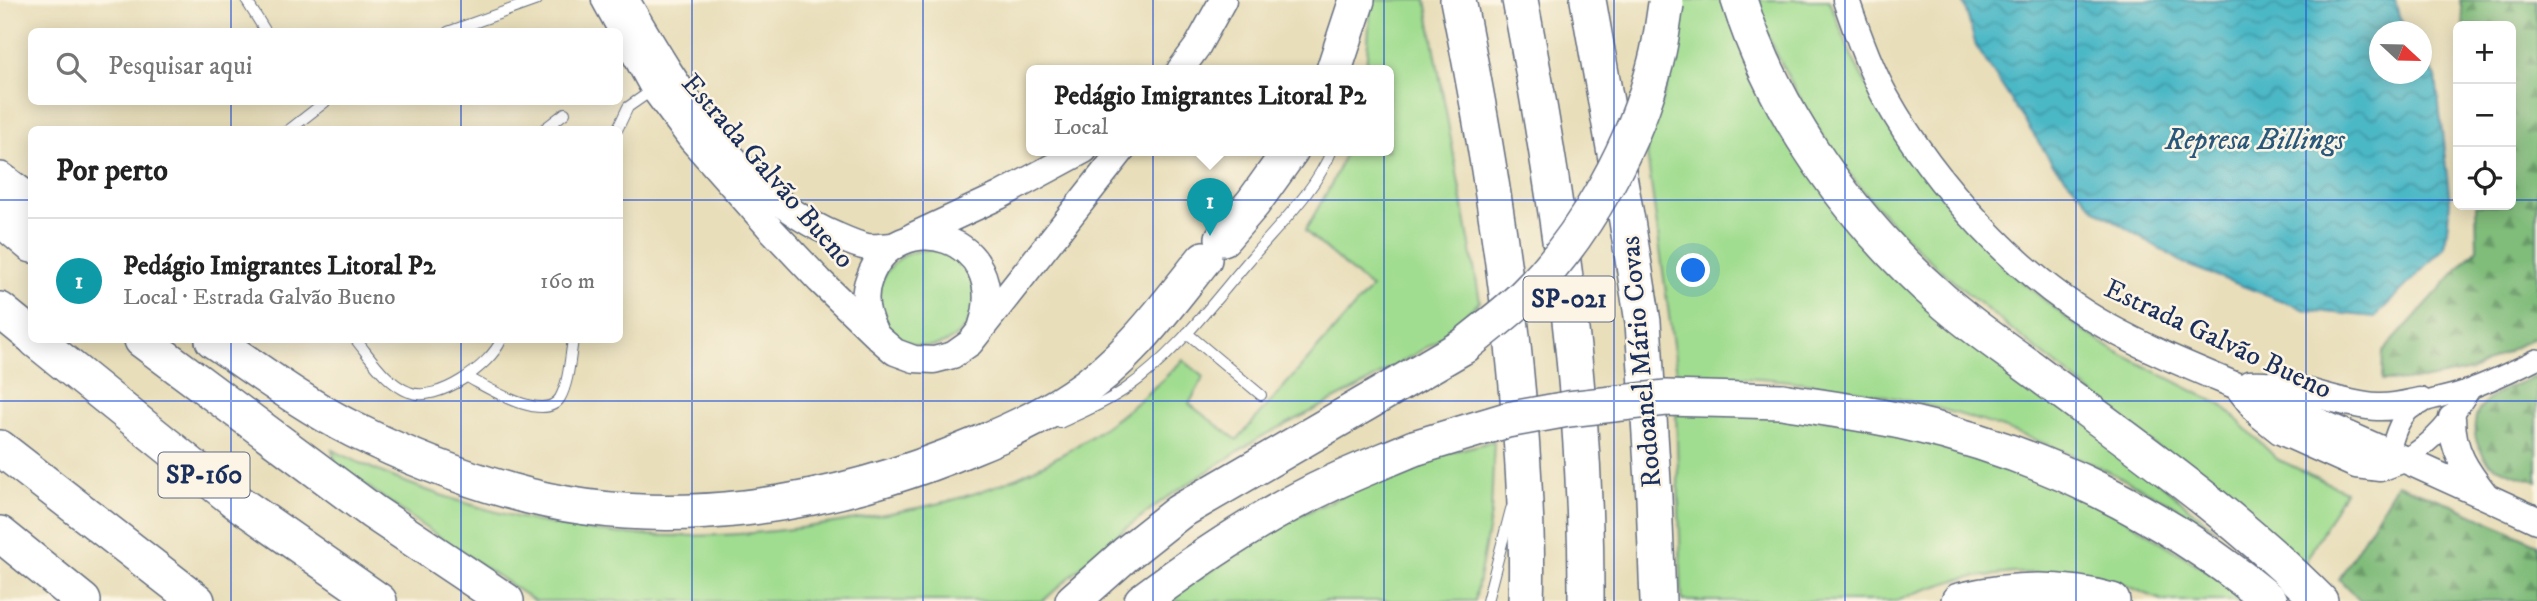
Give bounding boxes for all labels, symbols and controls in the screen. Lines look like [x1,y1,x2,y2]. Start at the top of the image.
north arrow [2369,21,2432,84]
map controls [2453,21,2516,210]
button: + [2453,21,2516,84]
search box [28,28,623,105]
icon: search [52,48,90,86]
text: Pesquisar aqui [108,50,252,83]
popup [1026,65,1394,156]
street label: Estrada Galvão Bueno [674,66,862,276]
text: Pedágio Imigrantes Litoral P2 [1054,80,1366,113]
button: − [2453,84,2516,147]
text: Local [1054,113,1108,142]
water label: Represa Billings [2164,122,2346,159]
button: locate [2453,147,2516,210]
text: Por perto [56,153,168,190]
pin: 1 [1187,178,1233,236]
street label: Rodoanel Mário Covas [1613,235,1669,489]
text: Pedágio Imigrantes Litoral P2 [123,250,435,283]
your location [1676,253,1710,287]
text: 1 [75,267,83,296]
text: 160 m [540,267,595,296]
street label: Estrada Galvão Bueno [2099,271,2337,407]
road number: SP-021 [1524,276,1614,322]
text: Local · Estrada Galvão Bueno [123,283,396,312]
road number: SP-160 [158,453,249,498]

